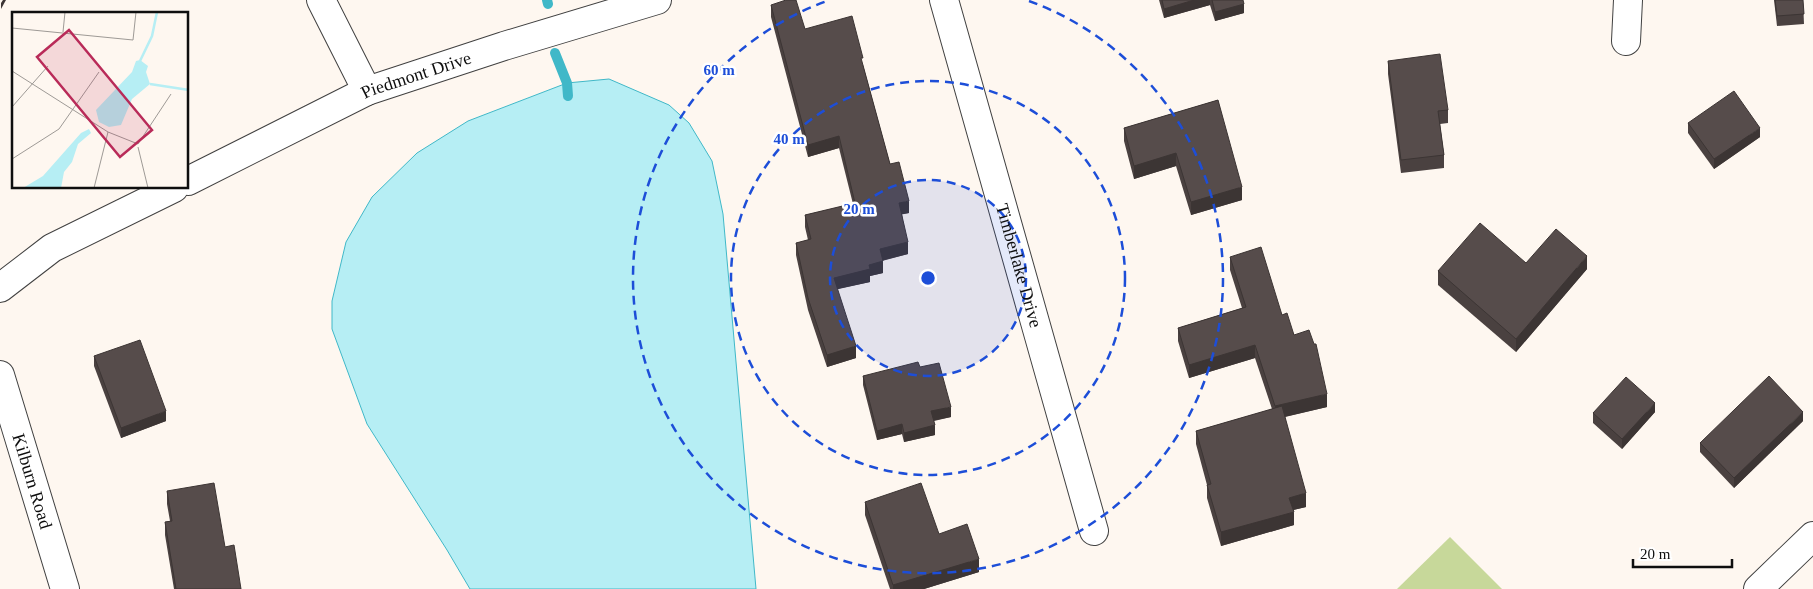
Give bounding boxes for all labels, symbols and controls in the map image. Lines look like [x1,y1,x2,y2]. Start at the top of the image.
inset map [12,12,189,189]
street label: Piedmont Drive [357,48,474,102]
text: 60 m [703,62,735,78]
text: 40 m [773,131,805,147]
text: 20 m [843,201,875,217]
street label: Timberlake Drive [992,201,1046,330]
centre of rings [919,269,937,287]
street label: Kilburn Road [8,431,56,531]
scale bar [1633,536,1732,568]
text: 20 m [1640,546,1671,562]

